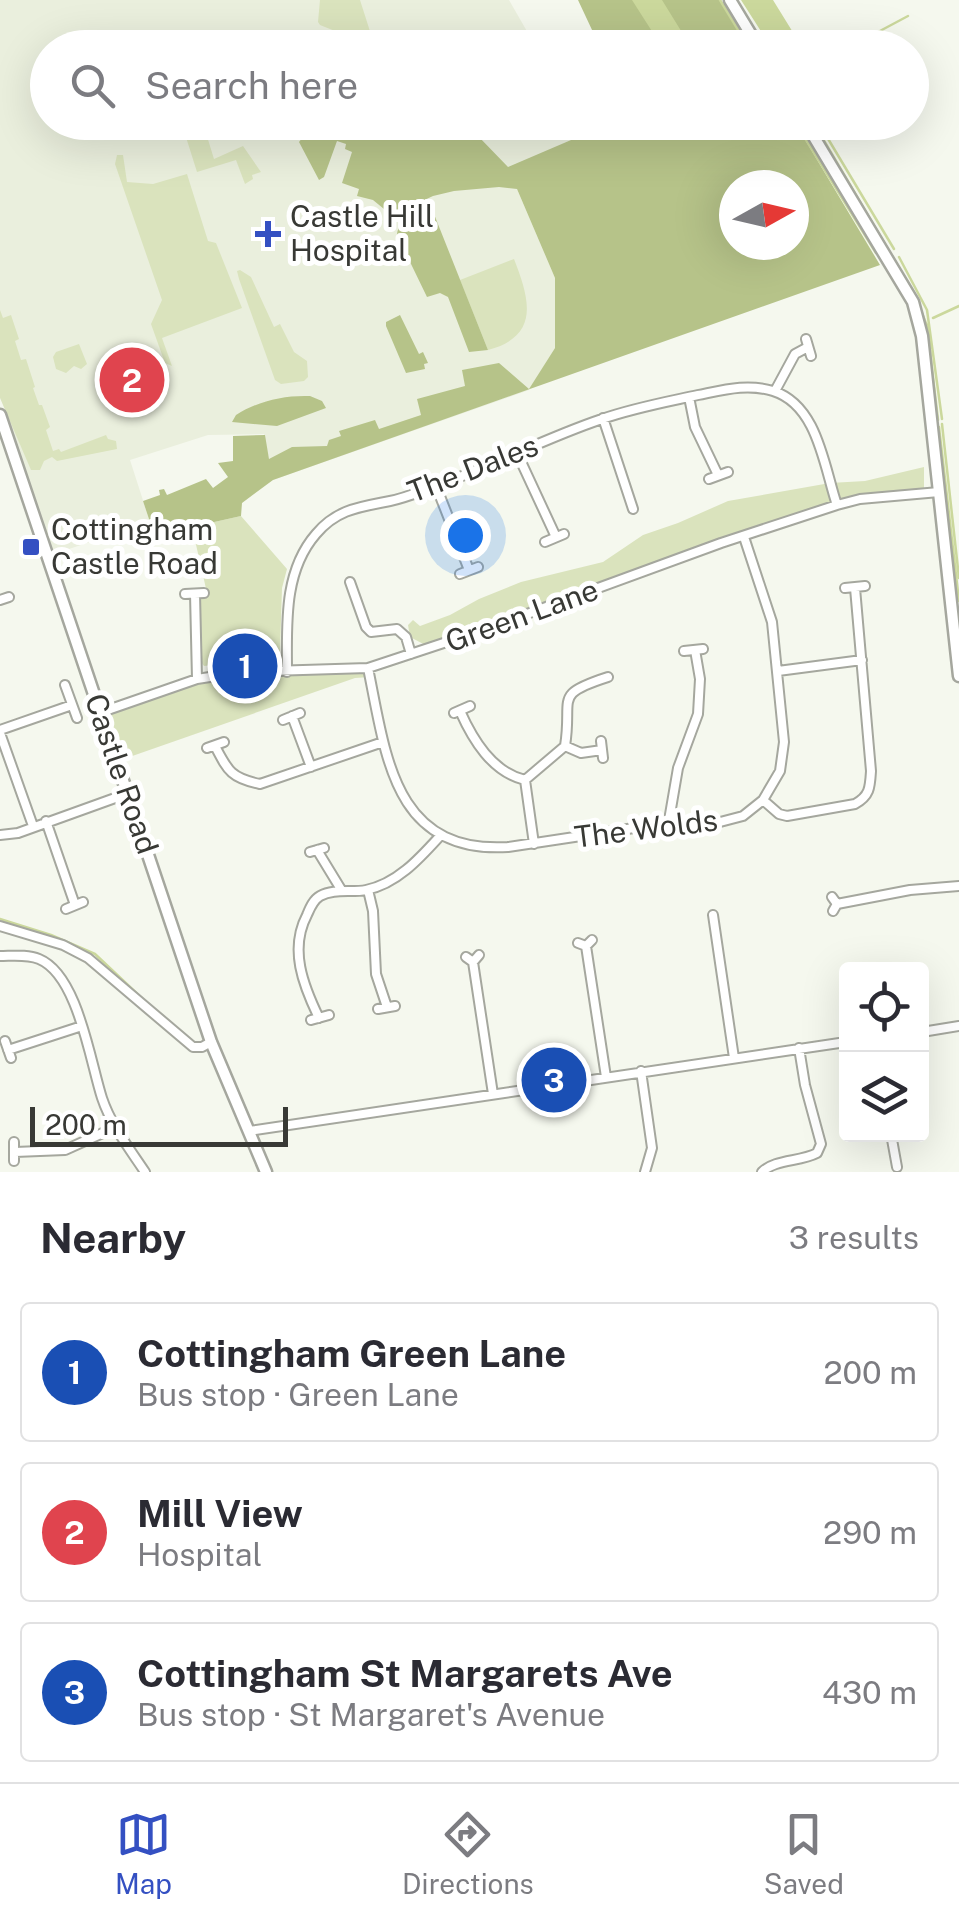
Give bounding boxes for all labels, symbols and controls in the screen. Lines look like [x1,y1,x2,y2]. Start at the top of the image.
search box [30,30,929,140]
icon: search [65,58,120,113]
text: Search here [145,63,358,108]
north arrow [719,170,809,260]
place label: Castle Hill Hospital [290,198,434,268]
marker: Castle Hill Hospital [255,221,281,247]
pin: 2 [100,342,164,418]
street label: The Dales [402,427,543,509]
your location [440,510,491,561]
place label: Cottingham Castle Road [51,511,218,581]
marker: Cottingham Castle Road [20,536,42,558]
street label: Green Lane [440,571,603,659]
pin: 1 [212,628,278,704]
street label: Castle Road [78,689,166,858]
street label: The Wolds [572,801,720,855]
map controls [839,962,929,1142]
button: locate [839,962,929,1052]
pin: 3 [522,1042,586,1118]
button: layers [839,1052,929,1142]
scale bar [30,1102,288,1146]
text: 200 m [45,1108,127,1141]
text: Nearby [40,1213,186,1262]
text: 3 results [789,1219,919,1256]
text: Cottingham Green Lane [137,1331,566,1376]
text: 1 [68,1354,81,1391]
text: 200 m [824,1354,917,1391]
text: Bus stop · Green Lane [137,1376,459,1413]
text: Mill View [137,1491,303,1536]
text: 2 [64,1514,85,1551]
text: 290 m [823,1514,917,1551]
text: Hospital [137,1536,262,1573]
text: Cottingham St Margarets Ave [137,1651,673,1696]
text: 3 [64,1674,85,1711]
text: 430 m [822,1674,917,1711]
text: Bus stop · St Margaret's Avenue [137,1696,605,1733]
tab: Map [115,1807,172,1900]
tab: Directions [402,1807,534,1900]
tab: Saved [764,1807,844,1900]

